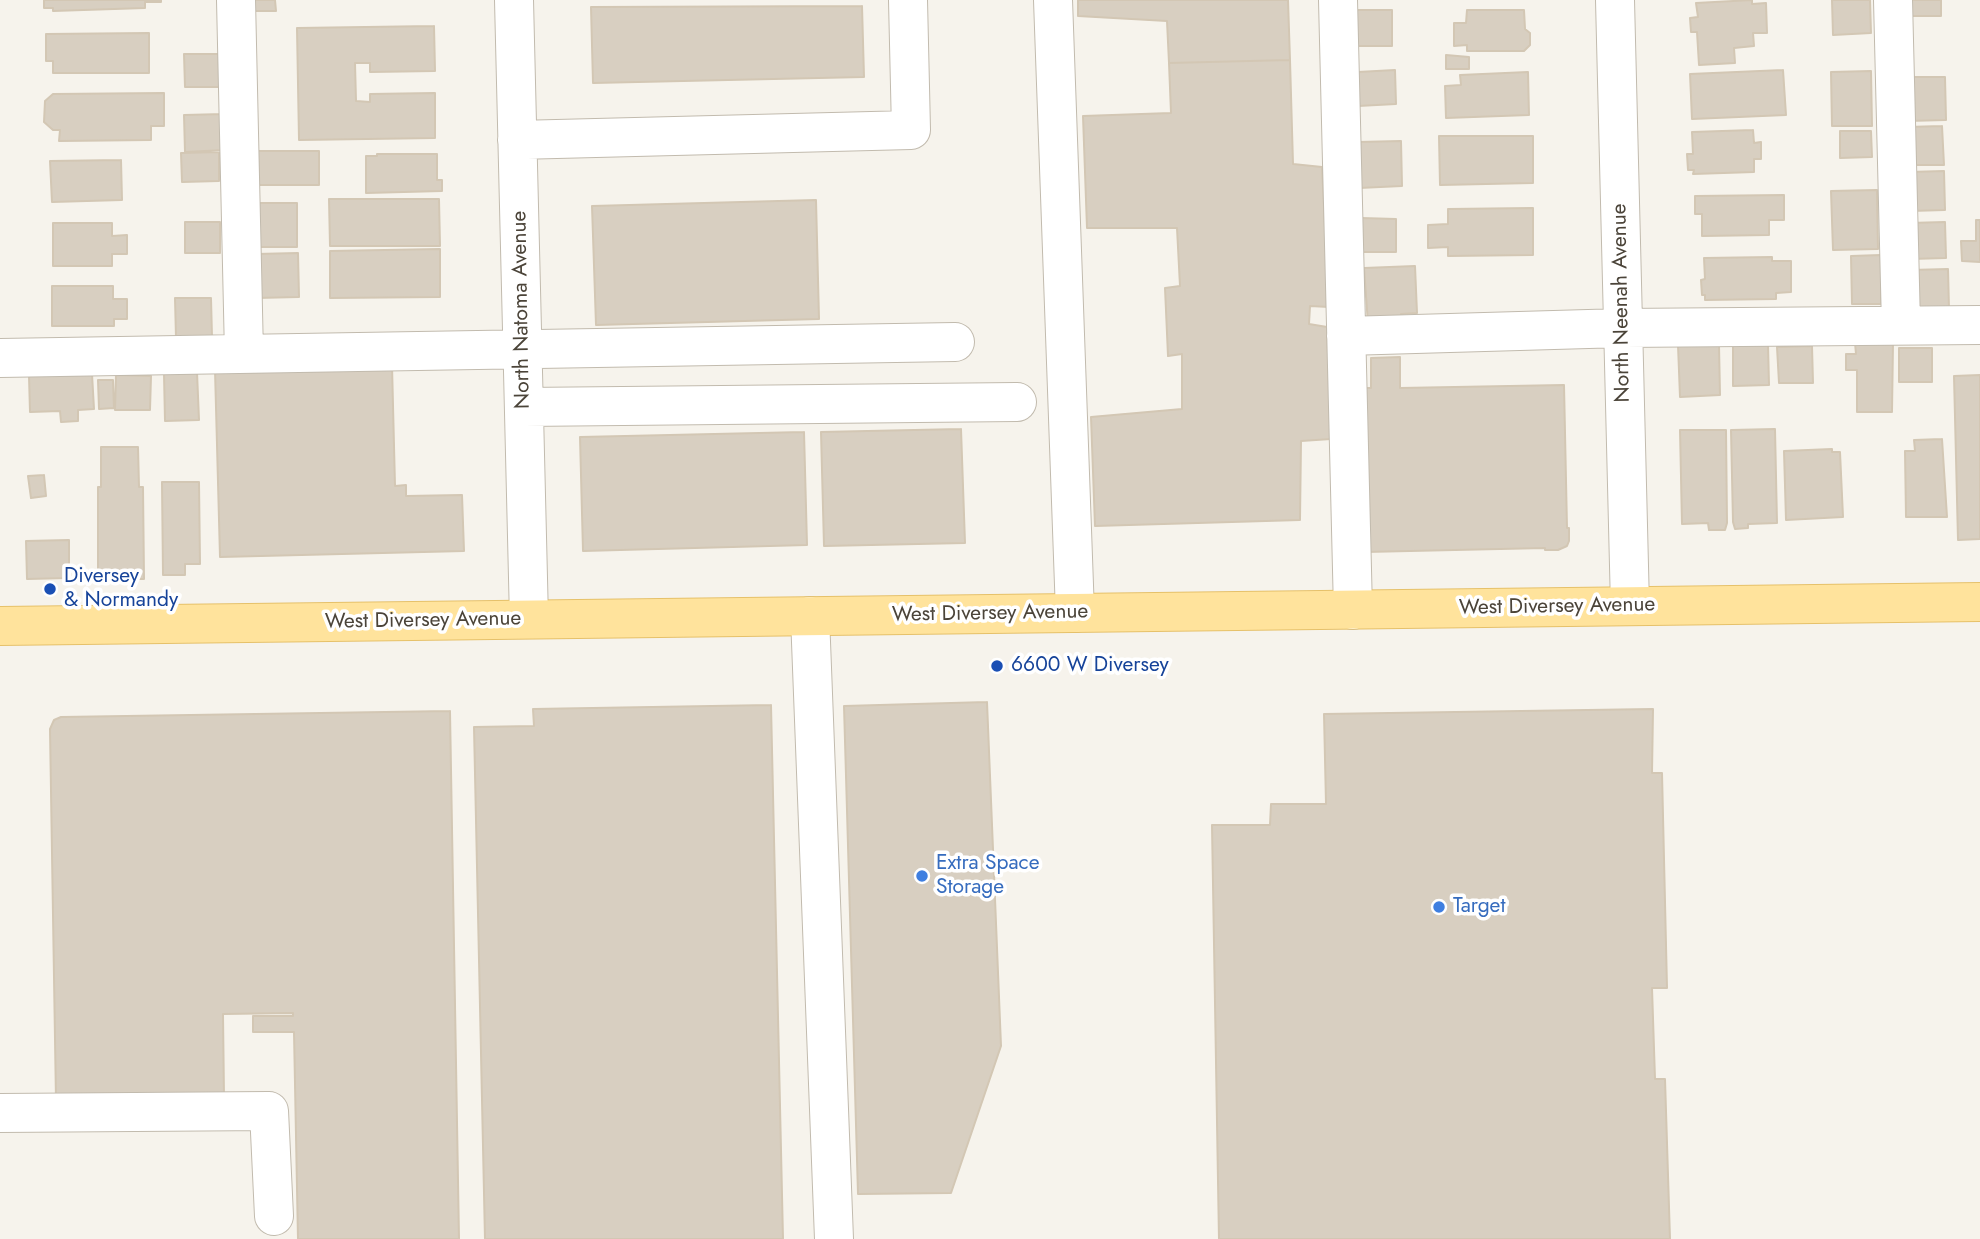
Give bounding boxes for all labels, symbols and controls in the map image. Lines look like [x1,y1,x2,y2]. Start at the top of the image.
street label: North Neenah Avenue [1608,203,1636,403]
street label: North Natoma Avenue [508,211,536,409]
place label: Diversey & Normandy [64,564,178,614]
marker: Diversey & Normandy [42,581,58,597]
street label: West Diversey Avenue [1459,593,1655,621]
street label: West Diversey Avenue [892,600,1088,628]
street label: West Diversey Avenue [325,607,521,635]
place label: 6600 W Diversey [1011,653,1169,679]
marker: 6600 W Diversey [989,658,1005,674]
place label: Extra Space Storage [936,851,1039,901]
marker: Extra Space Storage [914,868,930,884]
place label: Target [1453,894,1505,920]
marker: Target [1431,899,1447,915]

